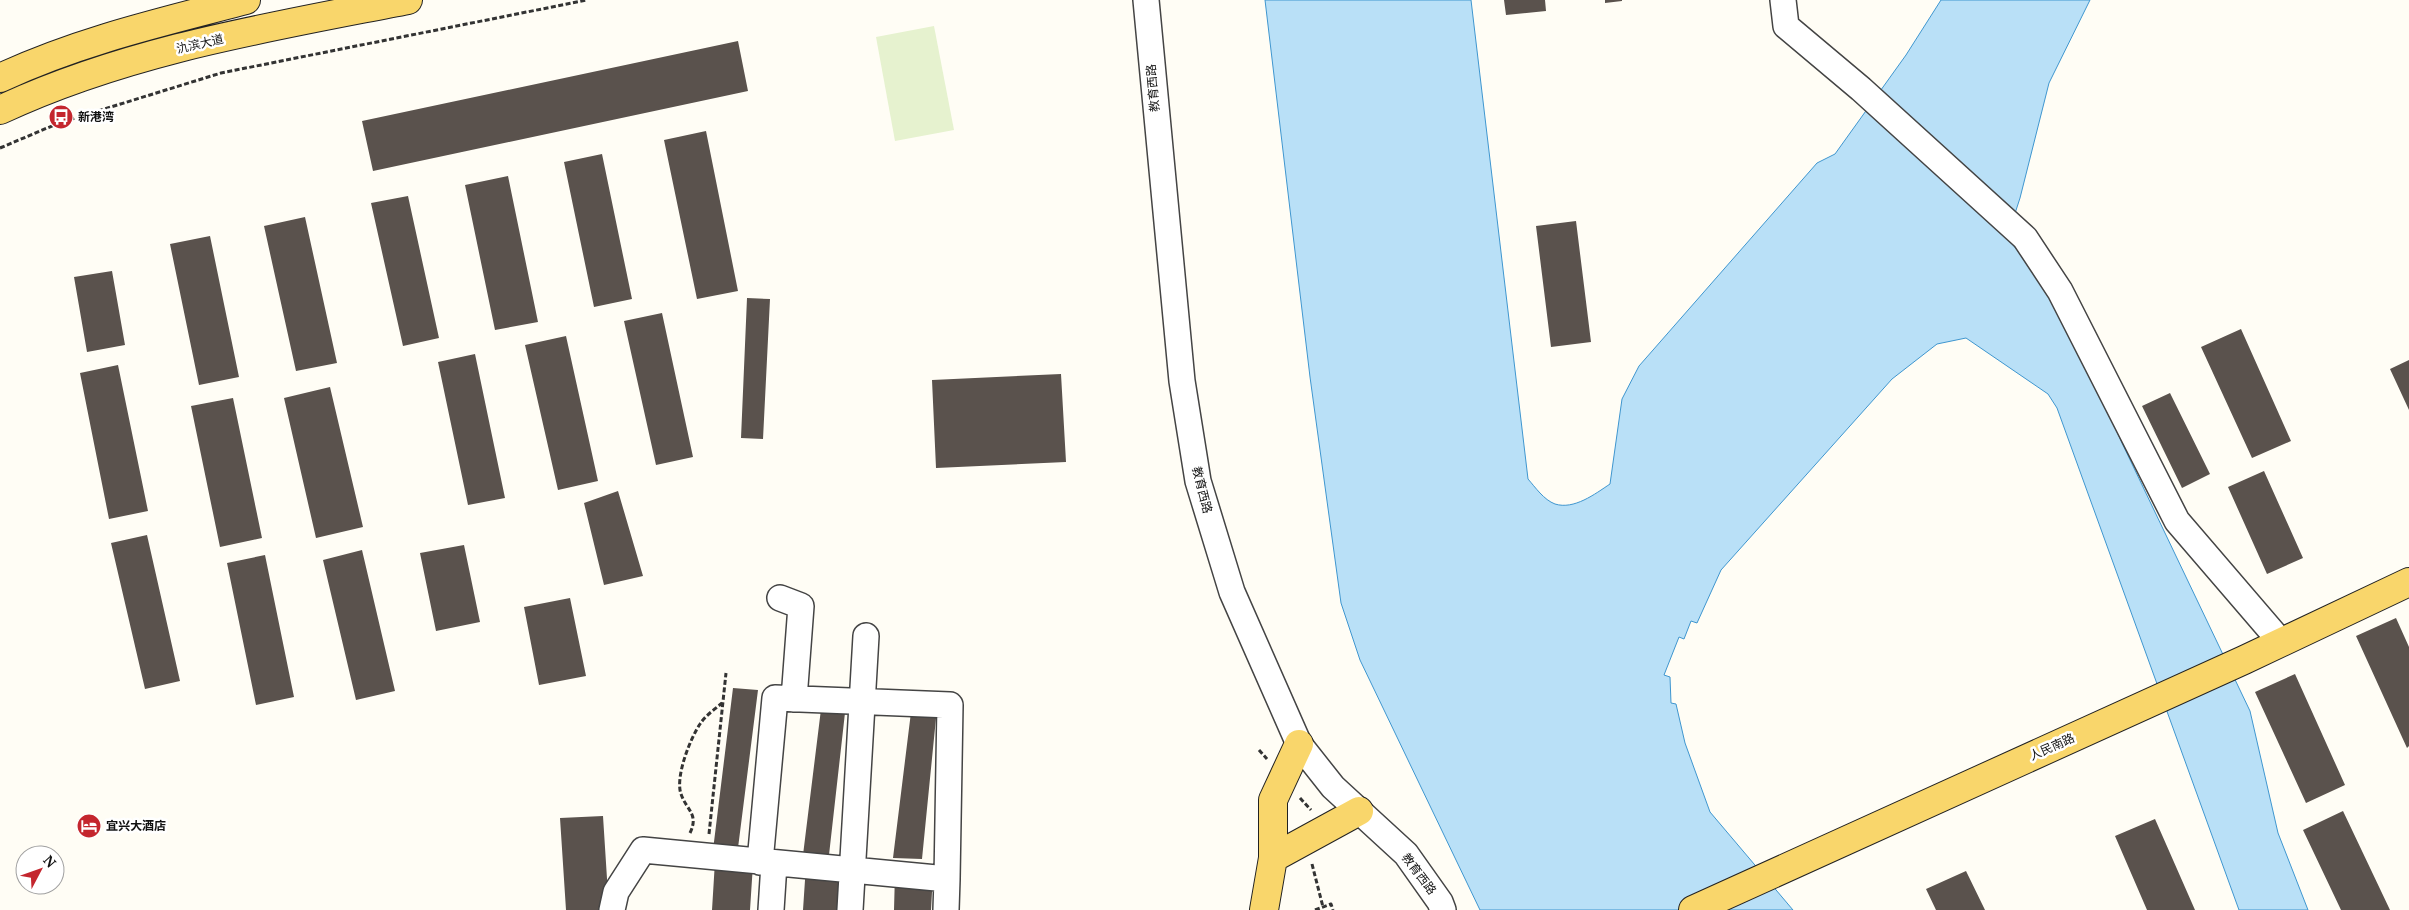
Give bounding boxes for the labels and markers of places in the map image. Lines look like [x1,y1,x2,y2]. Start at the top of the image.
bus stop icon: 新港湾 [48,104,74,130]
place label: 新港湾 [78,109,114,124]
hotel icon: 宜兴大酒店 [76,813,102,839]
place label: 宜兴大酒店 [106,818,166,833]

